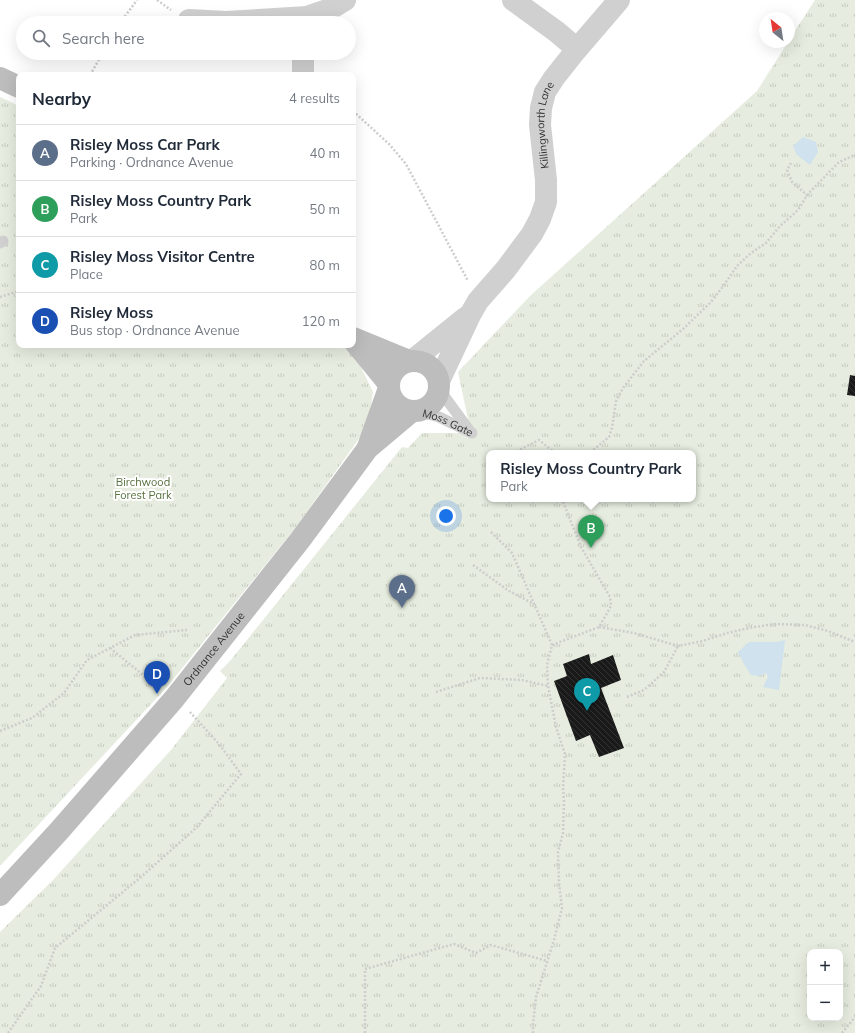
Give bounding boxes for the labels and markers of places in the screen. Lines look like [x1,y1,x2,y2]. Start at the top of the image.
pin: B [578,515,604,548]
pin: A [389,575,415,608]
pin: D [144,661,170,694]
pin: C [574,678,600,711]

